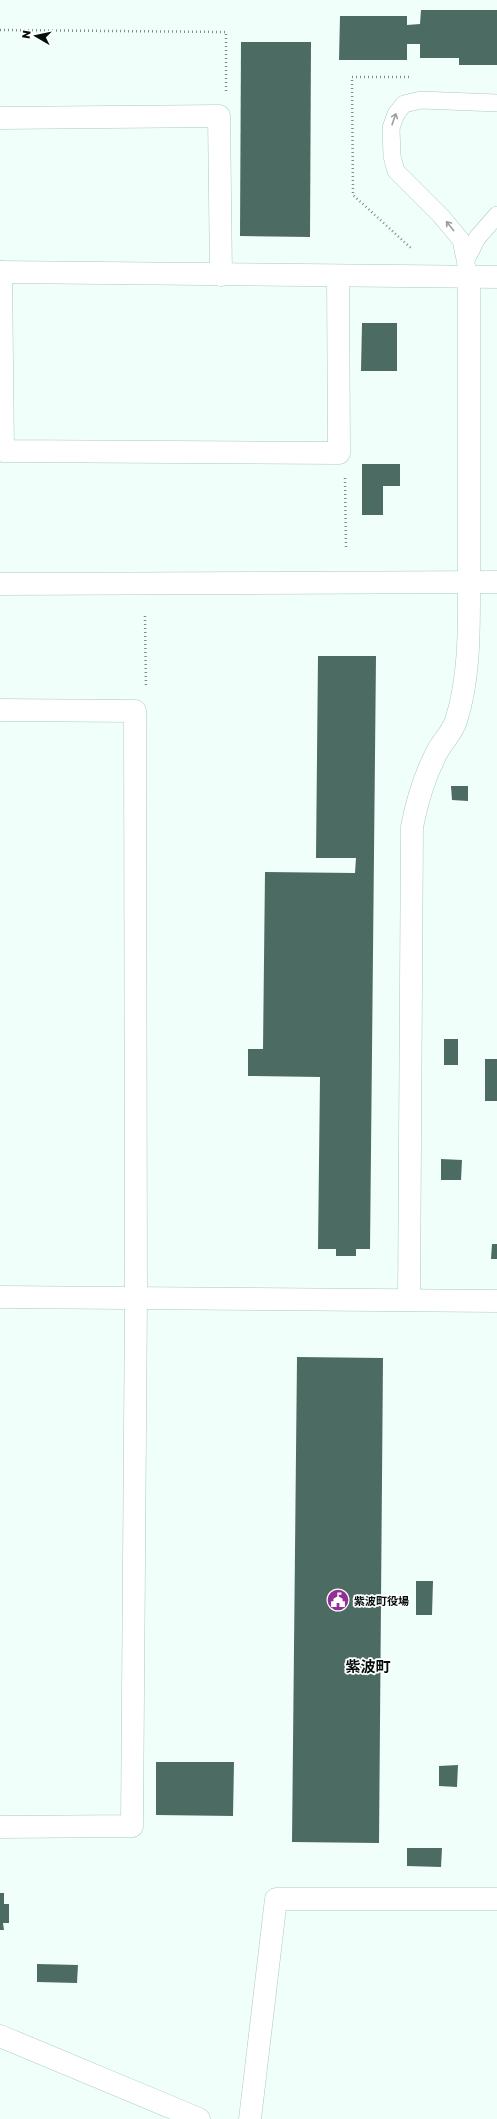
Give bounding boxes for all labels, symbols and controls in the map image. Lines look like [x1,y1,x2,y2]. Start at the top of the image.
north arrow [16,16,56,56]
text: N [19,29,33,40]
one-way arrow [391,113,399,125]
one-way arrow [445,220,454,231]
public building icon: 紫波町役場 [325,1587,351,1613]
place label: 紫波町役場 [354,1594,409,1607]
district label: 紫波町 [345,1657,391,1675]

